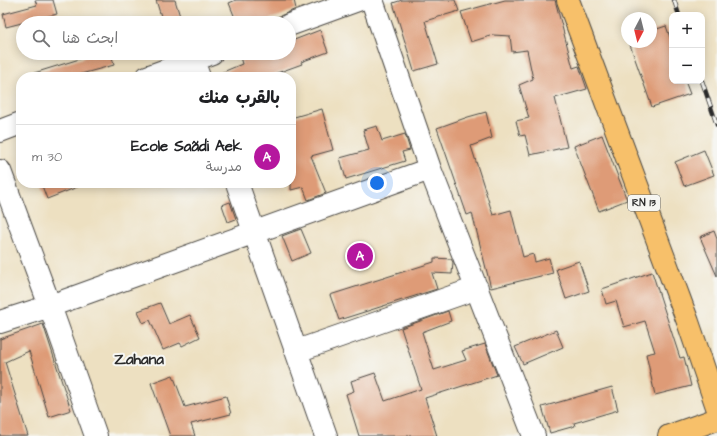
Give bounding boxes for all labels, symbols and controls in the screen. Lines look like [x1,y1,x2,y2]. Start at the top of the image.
north arrow [621,12,657,48]
map controls [669,12,705,84]
button: + [669,12,705,48]
search box [16,16,296,60]
icon: search [30,27,52,49]
text: ابحث هنا [62,28,118,49]
button: − [669,48,705,84]
text: بالقرب منك [199,86,280,110]
text: Ecole Saãdi Aek [131,136,242,157]
text: 30 m [32,148,62,166]
text: A [263,148,271,166]
text: مدرسة [206,158,242,176]
your location [367,173,387,193]
road number: RN 13 [628,195,660,211]
pin: A [347,241,373,271]
district label: Zahana [114,349,164,370]

